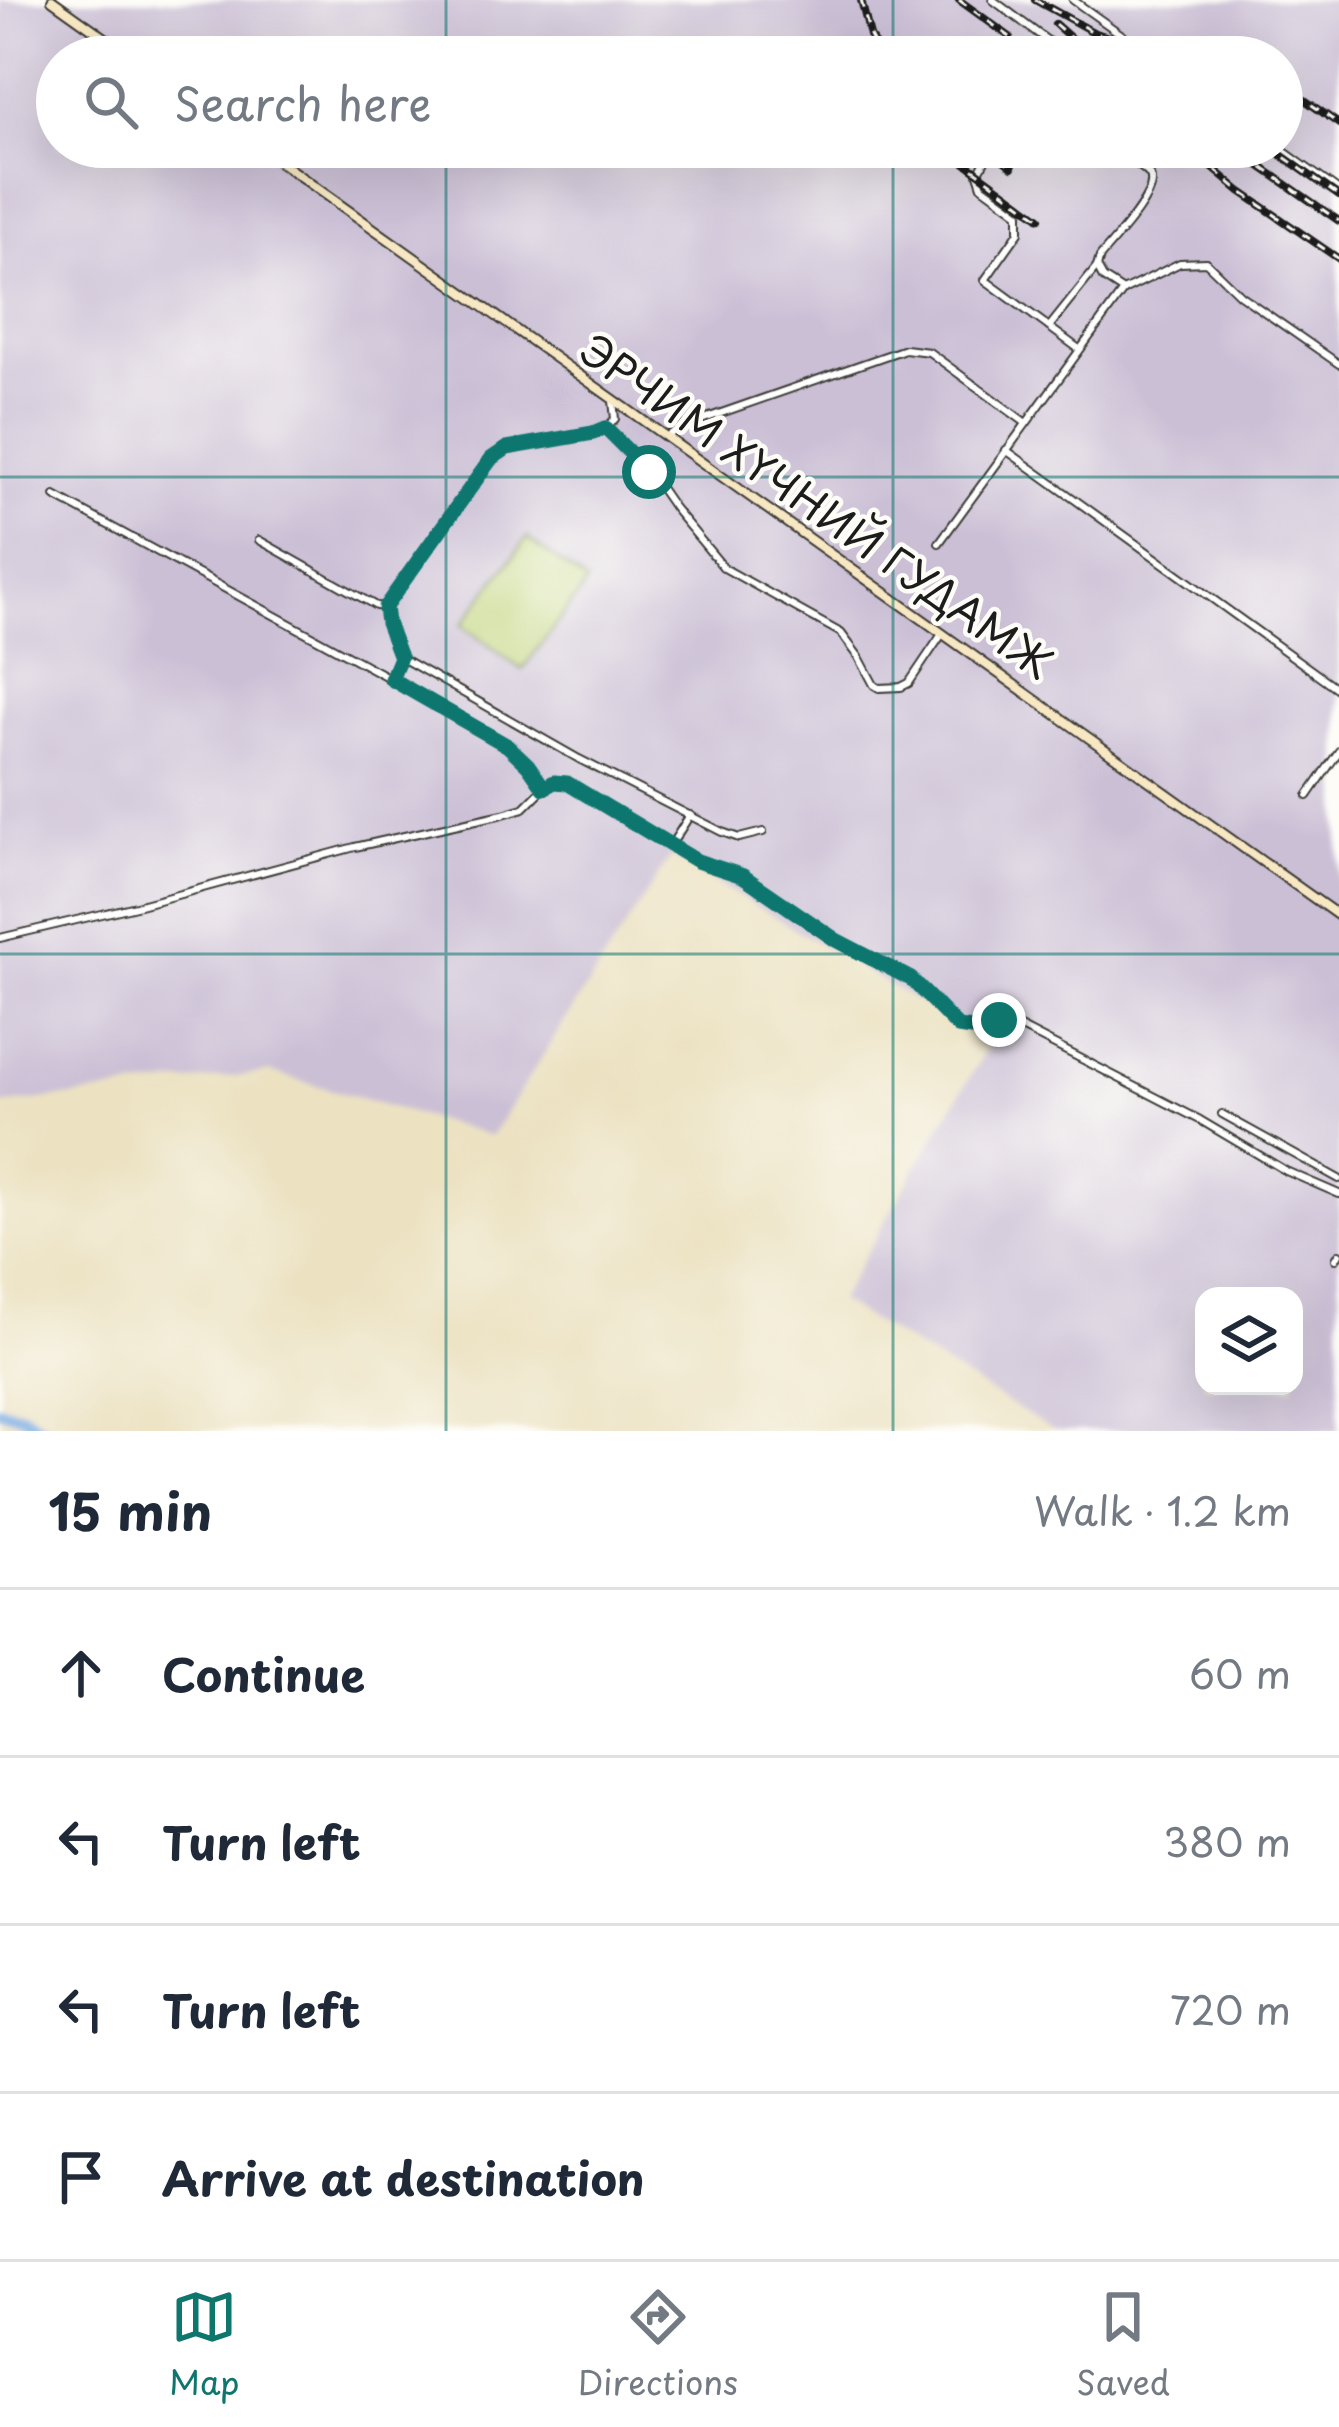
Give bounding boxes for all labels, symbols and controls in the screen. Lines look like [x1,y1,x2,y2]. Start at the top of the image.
search box [36,36,1303,168]
text: Search here [174,68,431,136]
icon: search [78,69,144,135]
street label: ЭРЧИМ ХҮЧНИЙ ГУДАМЖ [569,318,1066,692]
route start [622,445,676,499]
route end [972,993,1026,1047]
map controls [1195,1287,1303,1395]
button: layers [1195,1287,1303,1395]
text: 15 min [48,1471,212,1548]
text: Walk · 1.2 km [1034,1480,1291,1539]
text: Continue [162,1639,365,1707]
icon: ahead [48,1640,114,1706]
text: 60 m [1189,1643,1291,1702]
text: Turn left [162,1807,361,1875]
icon: left [48,1808,114,1874]
text: 380 m [1163,1811,1291,1870]
text: Turn left [162,1975,361,2043]
icon: left [48,1976,114,2042]
text: 720 m [1170,1979,1291,2038]
text: Arrive at destination [162,2143,645,2211]
icon: arrive [48,2144,114,2210]
tab: Map [169,2284,240,2406]
tab: Directions [578,2284,738,2406]
tab: Saved [1076,2284,1170,2406]

